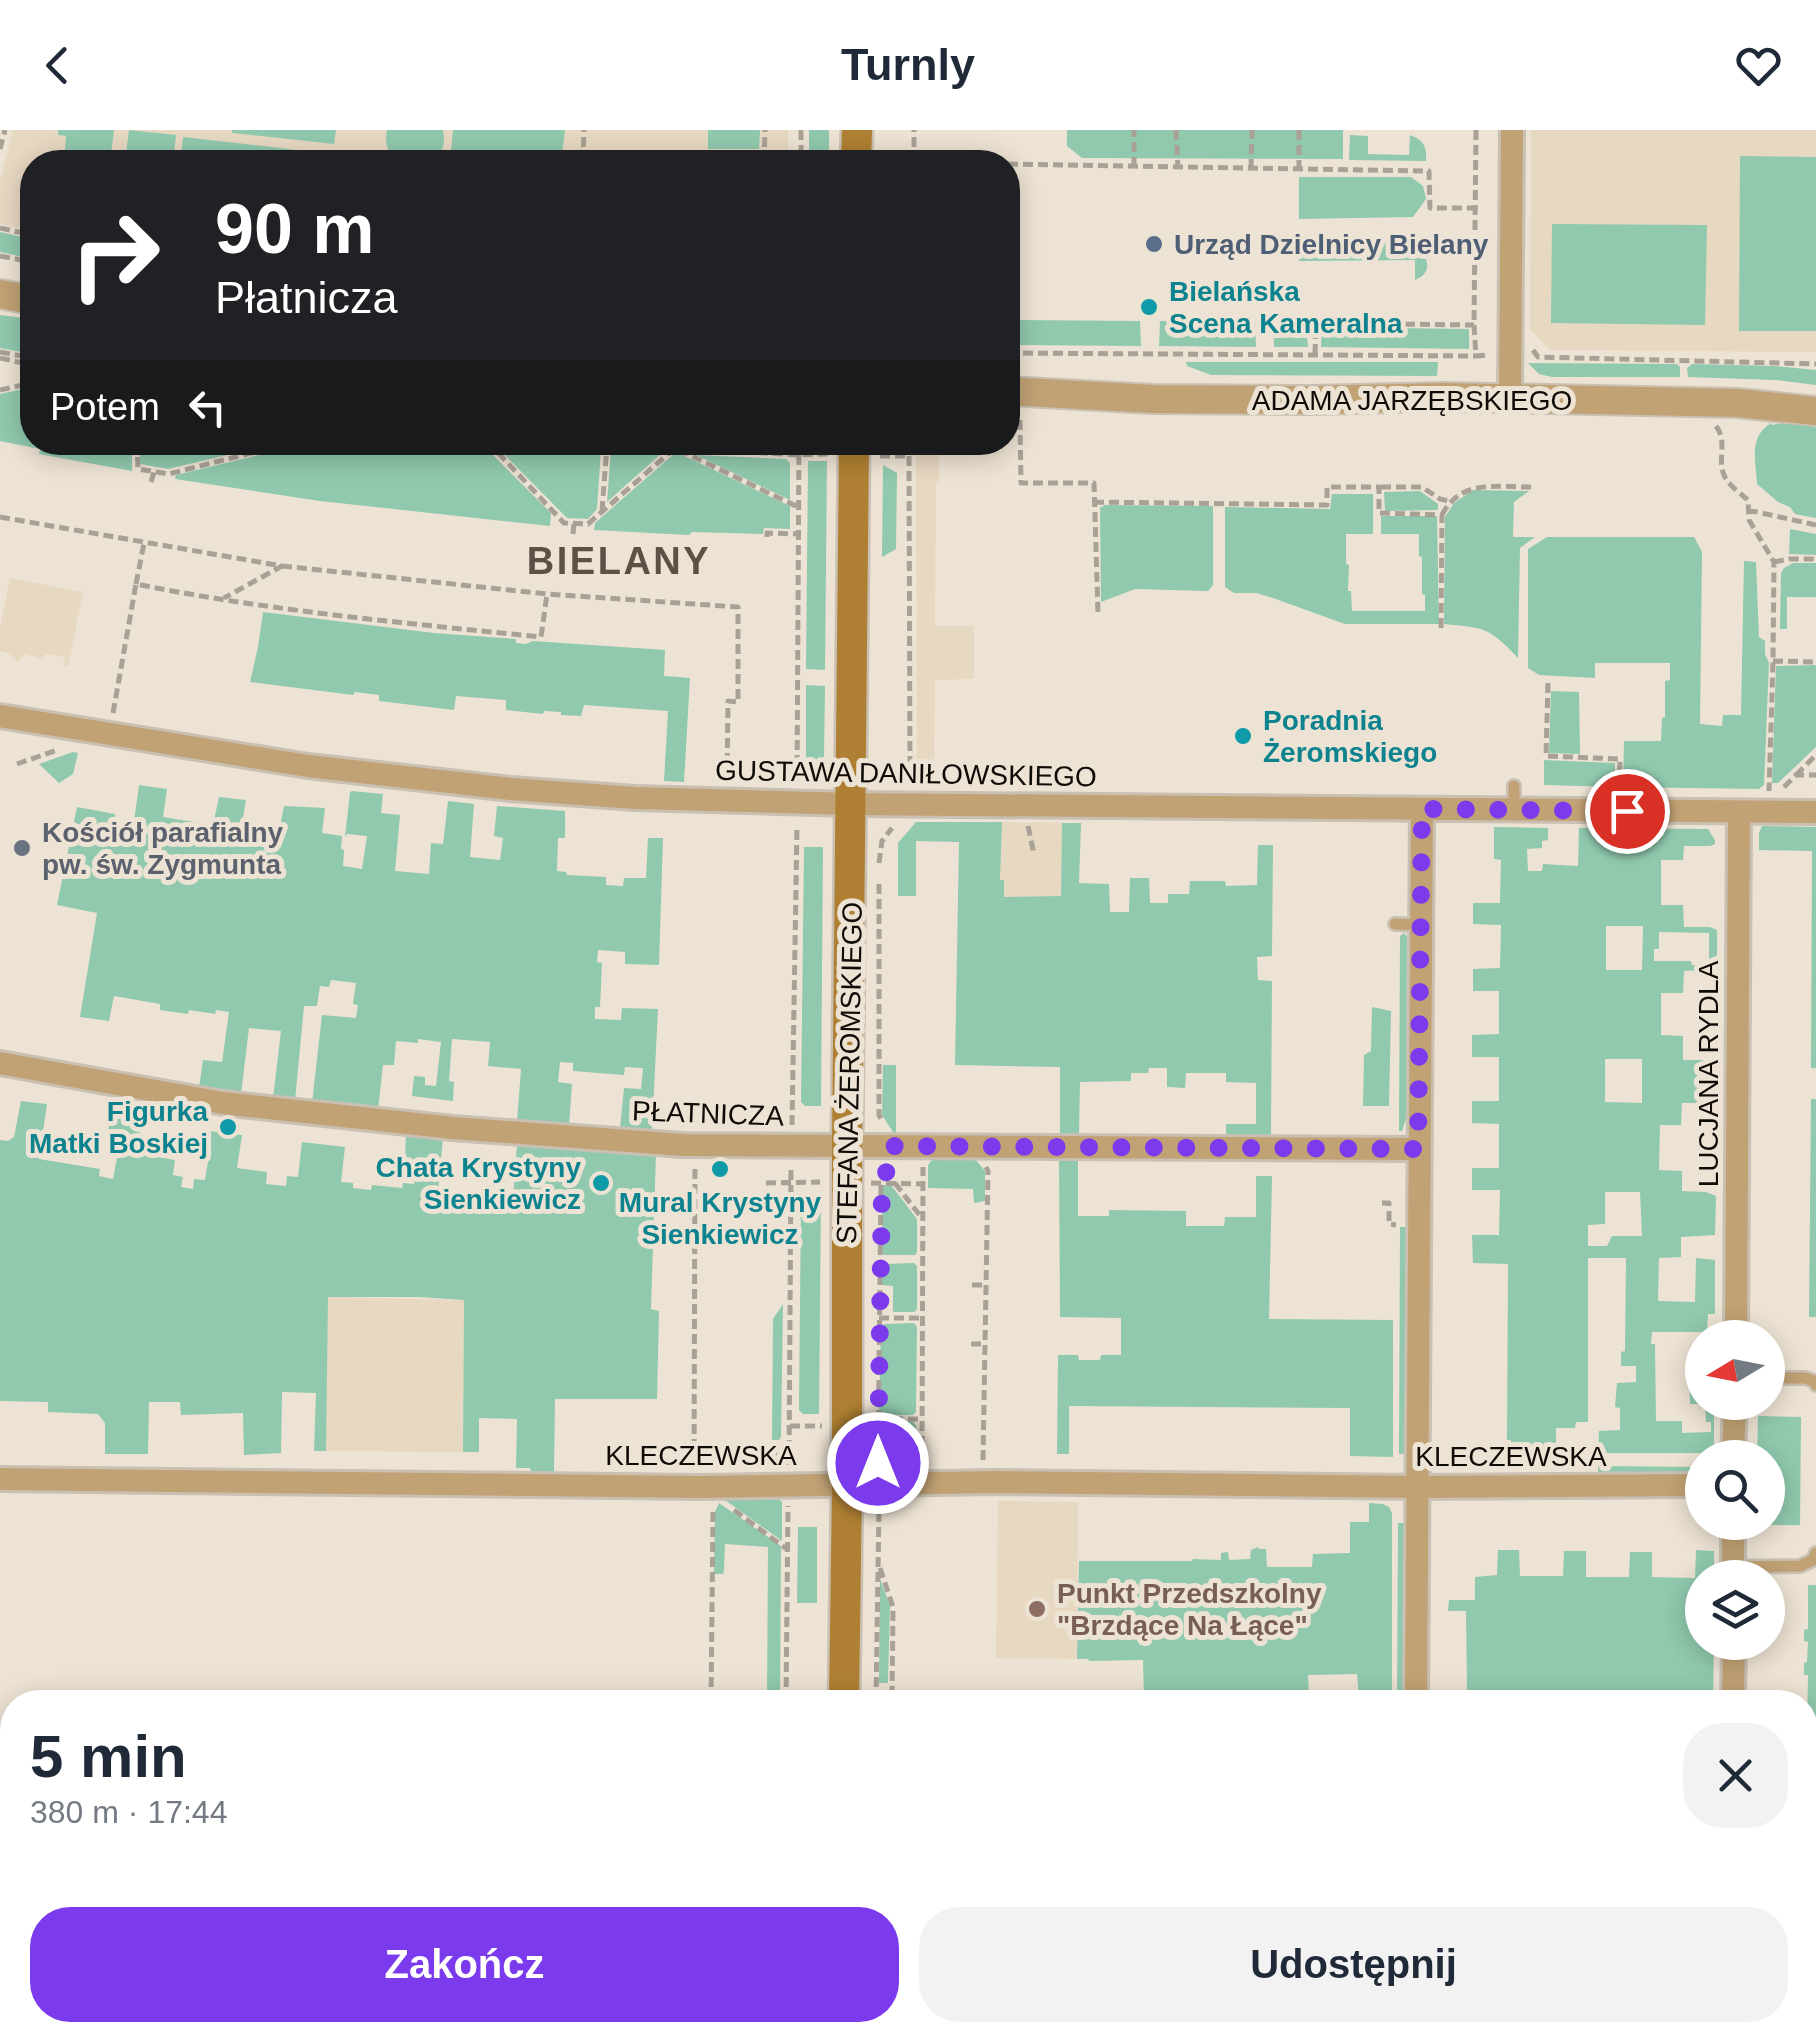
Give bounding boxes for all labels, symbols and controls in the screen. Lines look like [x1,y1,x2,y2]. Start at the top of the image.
icon: back [30,38,85,93]
icon: heart [1731,38,1786,93]
text: Turnly [841,39,975,90]
icon: right [50,190,180,320]
text: 90 m [215,190,375,268]
place label: Urząd Dzielnicy Bielany [1174,229,1489,260]
marker: Urząd Dzielnicy Bielany [1143,233,1165,255]
text: Płatnicza [215,272,398,323]
place label: Bielańska Scena Kameralna [1169,276,1403,339]
marker: Bielańska Scena Kameralna [1138,296,1160,318]
icon: left [180,380,235,435]
street label: ADAMA JARZĘBSKIEGO [1252,385,1572,416]
text: Potem [50,386,160,428]
district label: BIELANY [527,540,711,582]
place label: Poradnia Żeromskiego [1263,705,1437,768]
marker: Poradnia Żeromskiego [1232,725,1254,747]
street label: GUSTAWA DANIŁOWSKIEGO [715,755,1097,792]
pin [1585,769,1670,854]
icon: arrive [1600,784,1655,839]
place label: Kościół parafialny pw. św. Zygmunta [42,817,284,880]
marker: Kościół parafialny pw. św. Zygmunta [11,837,33,859]
street label: STEFANA ŻEROMSKIEGO [831,902,868,1244]
street label: LUCJANA RYDLA [1693,960,1724,1187]
street label: PŁATNICZA [632,1095,785,1132]
place label: Figurka Matki Boskiej [29,1096,208,1159]
marker: Figurka Matki Boskiej [217,1116,239,1138]
place label: Chata Krystyny Sienkiewicz [376,1152,581,1215]
marker: Mural Krystyny Sienkiewicz [709,1158,731,1180]
marker: Chata Krystyny Sienkiewicz [590,1172,612,1194]
place label: Mural Krystyny Sienkiewicz [619,1187,822,1250]
north arrow [1685,1320,1785,1420]
map controls [1685,1320,1785,1660]
position arrow [826,1411,930,1515]
street label: KLECZEWSKA [605,1440,797,1471]
button: search [1685,1440,1785,1540]
street label: KLECZEWSKA [1415,1441,1607,1472]
button: layers [1685,1560,1785,1660]
place label: Punkt Przedszkolny "Brzdące Na Łące" [1057,1578,1322,1641]
marker: Punkt Przedszkolny "Brzdące Na Łące" [1026,1598,1048,1620]
text: 5 min [30,1723,187,1790]
button: close [1683,1723,1788,1828]
text: 380 m · 17:44 [30,1794,227,1830]
button: Zakończ [30,1907,899,2022]
button: Udostępnij [919,1907,1788,2022]

